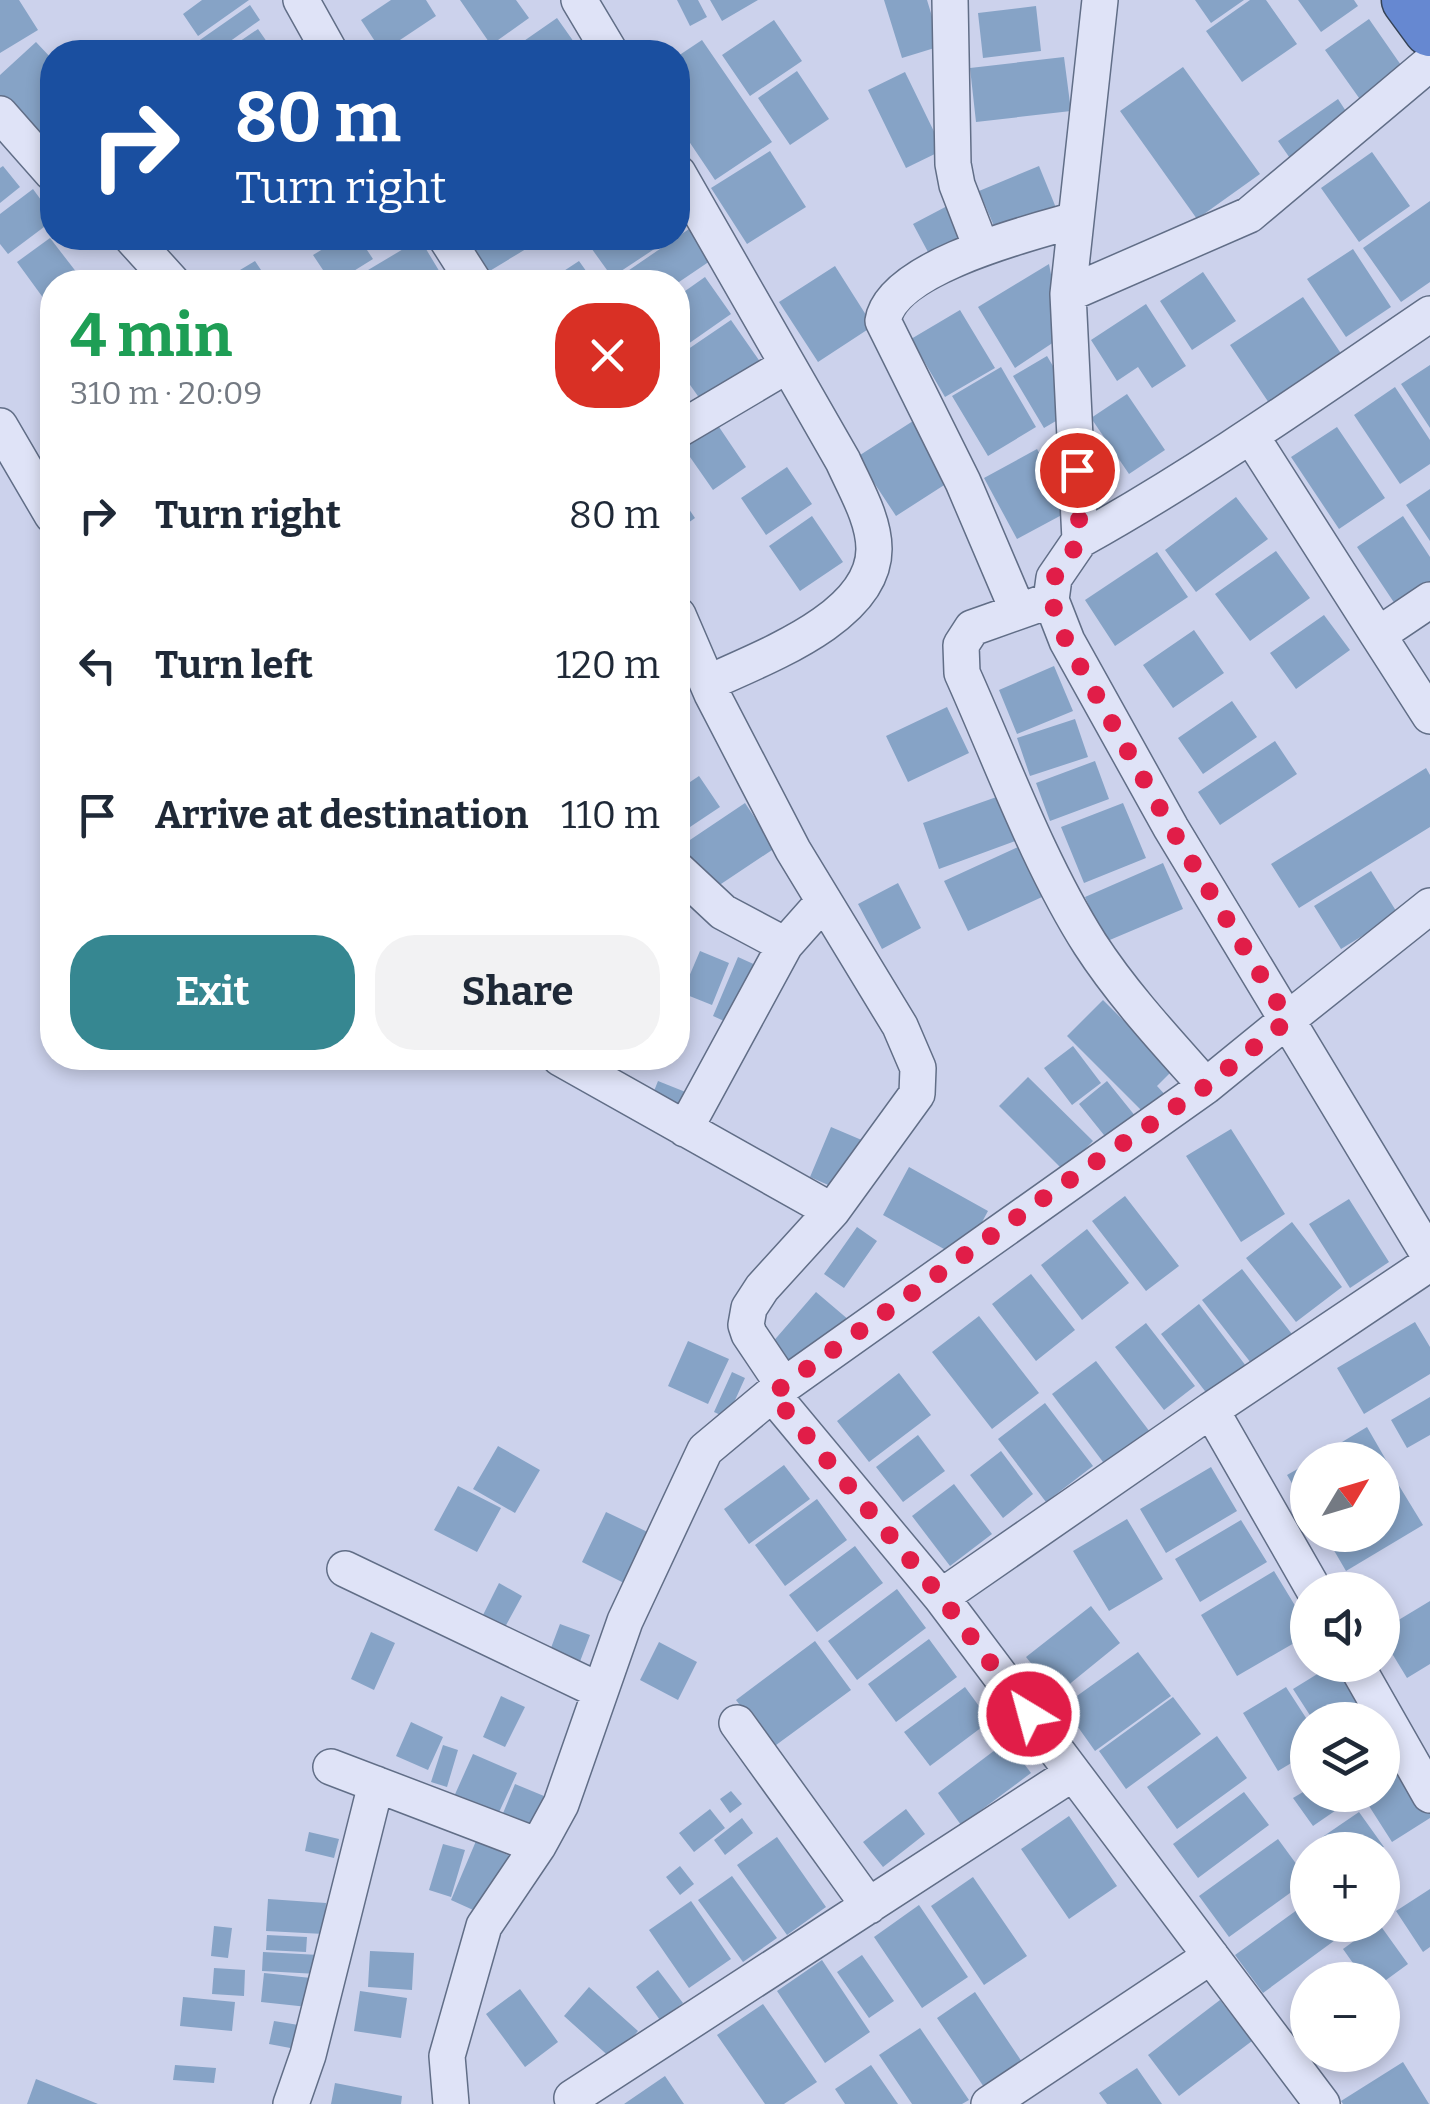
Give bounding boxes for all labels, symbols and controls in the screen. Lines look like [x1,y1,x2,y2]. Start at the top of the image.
text: 80 m [235,76,401,160]
icon: right [70,80,200,210]
text: Turn right [235,161,447,215]
text: 4 min [70,300,232,372]
button: close [555,303,660,408]
text: 310 m · 20:09 [70,374,262,412]
pin [1035,428,1120,513]
icon: arrive [1050,443,1105,498]
icon: right [70,488,125,543]
text: Turn right [155,492,341,538]
text: 80 m [569,492,660,538]
icon: left [70,638,125,693]
text: Turn left [155,642,313,688]
text: 120 m [556,642,660,688]
icon: arrive [70,788,125,843]
text: Arrive at destination [155,792,528,838]
text: 110 m [561,792,660,838]
button: Exit [70,935,355,1050]
button: Share [375,935,660,1050]
north arrow [1290,1442,1400,1552]
map controls [1290,1442,1400,2072]
button: sound [1290,1572,1400,1682]
position arrow [977,1662,1081,1766]
button: layers [1290,1702,1400,1812]
button: + [1290,1832,1400,1942]
button: − [1290,1962,1400,2072]

